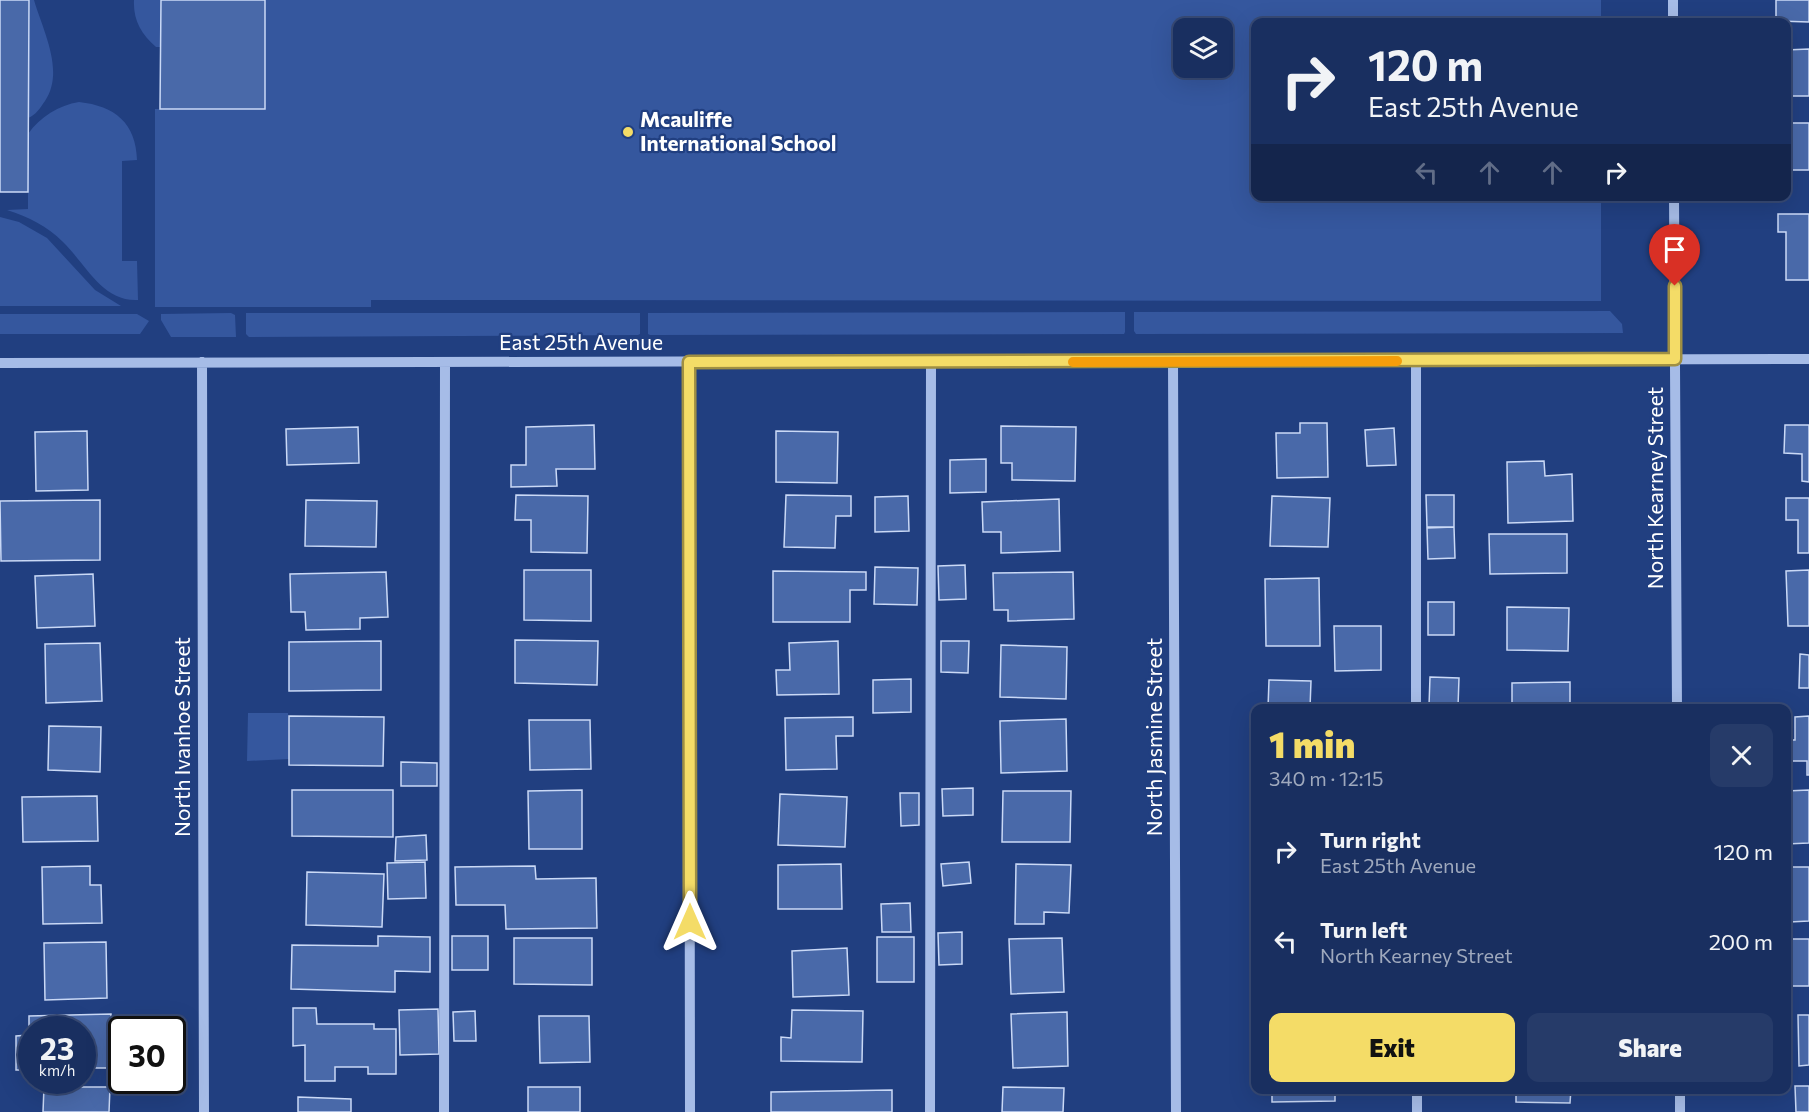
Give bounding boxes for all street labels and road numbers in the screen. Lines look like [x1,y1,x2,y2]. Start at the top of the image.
street label: East 25th Avenue [499,329,663,354]
street label: North Kearney Street [1642,387,1667,589]
street label: North Ivanhoe Street [169,637,194,837]
street label: North Jasmine Street [1141,638,1166,836]

